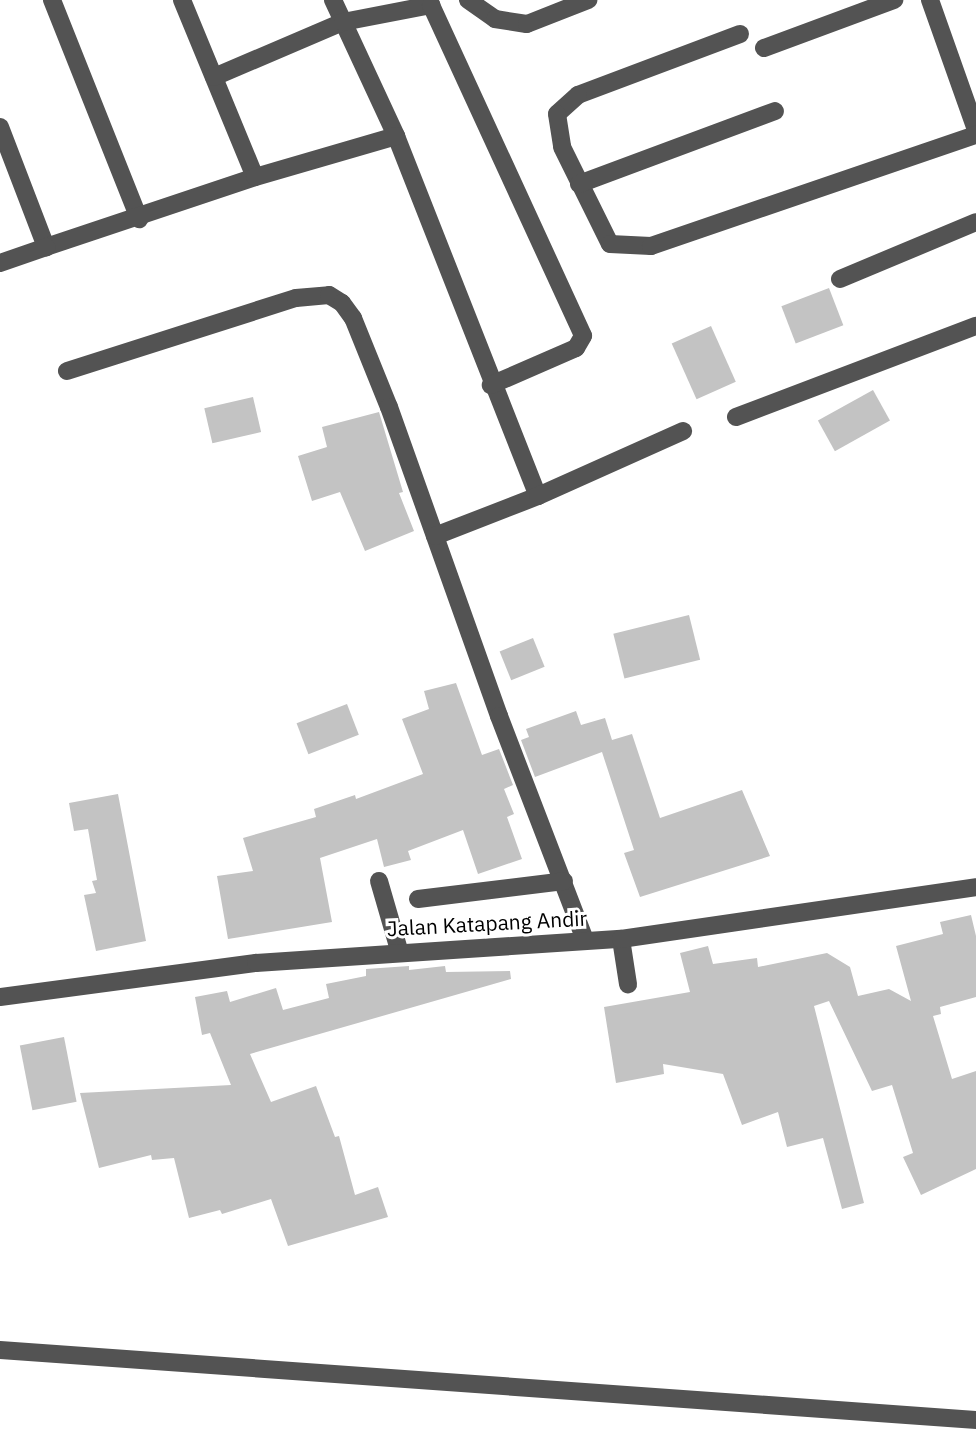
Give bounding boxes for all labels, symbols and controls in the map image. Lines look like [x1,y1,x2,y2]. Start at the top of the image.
street label: Jalan Katapang Andir [386,905,588,941]

